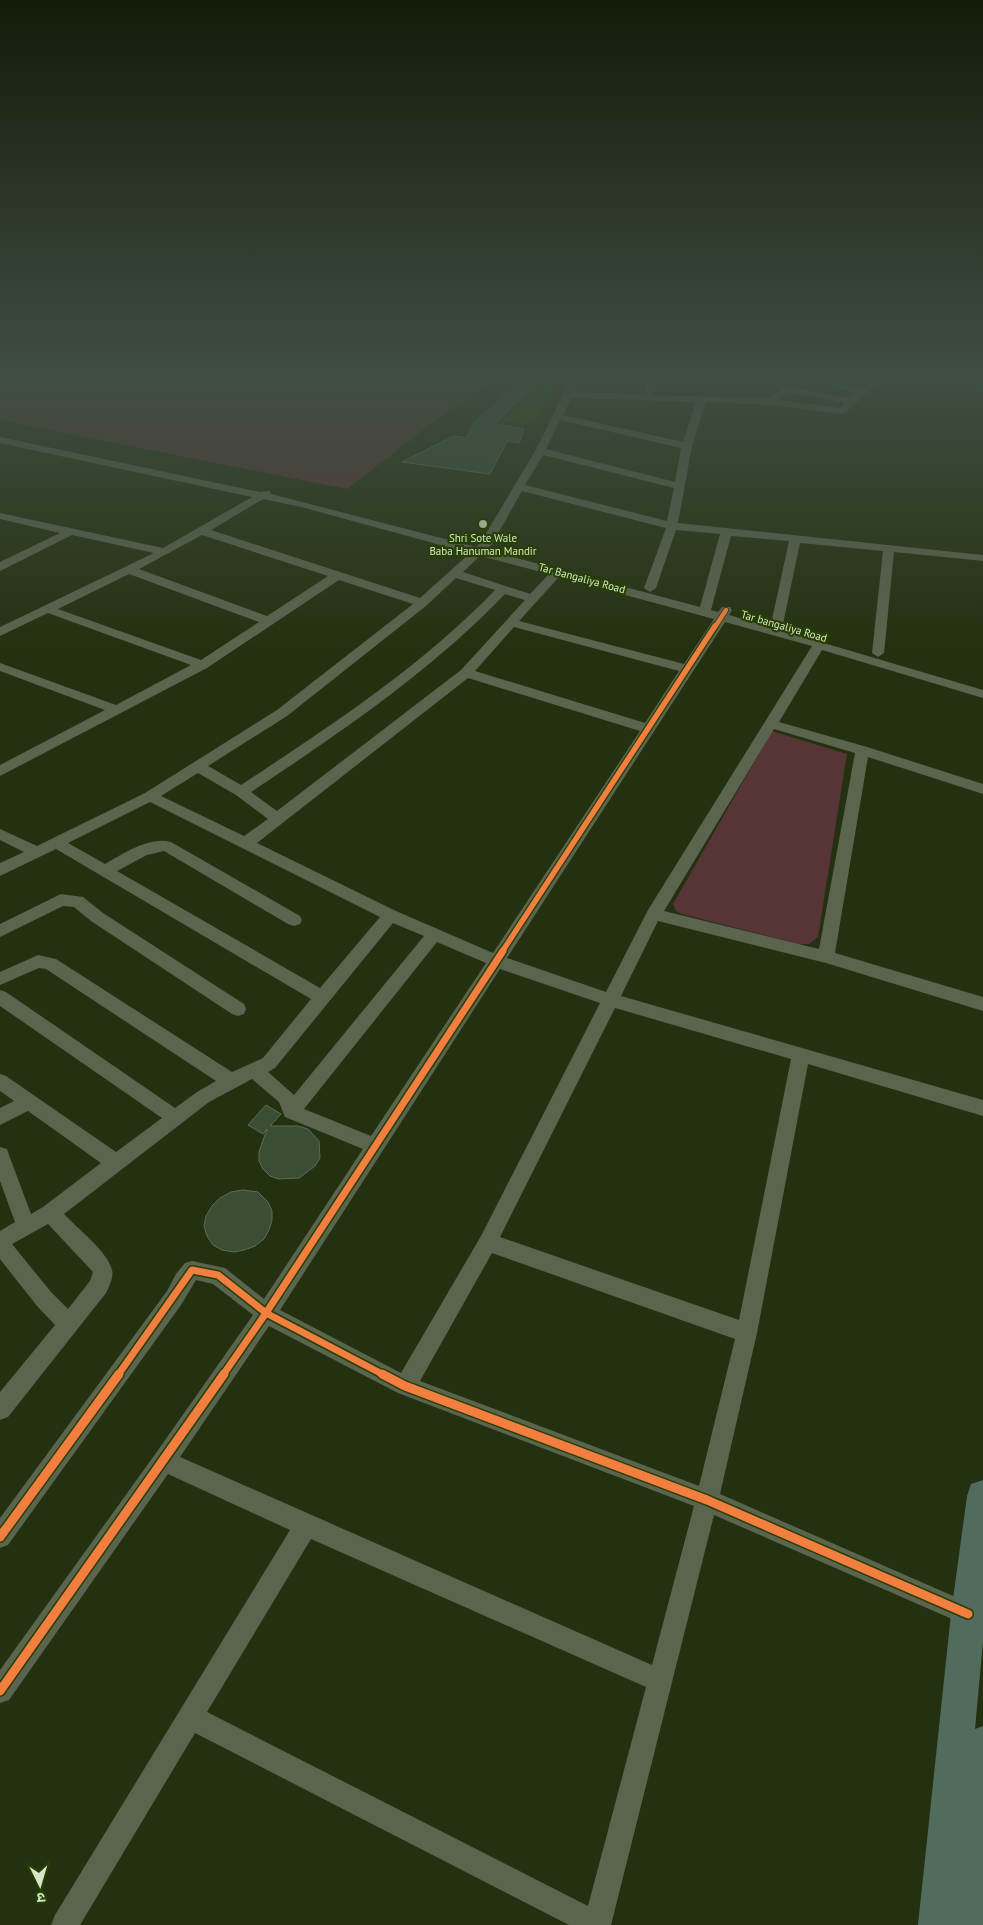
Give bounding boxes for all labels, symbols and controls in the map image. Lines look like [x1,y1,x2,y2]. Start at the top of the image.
marker: Shri Sote Wale Baba Hanuman Mandir [477,518,489,530]
place label: Shri Sote Wale Baba Hanuman Mandir [429,531,537,558]
street label: Tar Bangaliya Road [537,560,627,596]
street label: Tar bangaliya Road [739,607,829,645]
north arrow [15,1860,65,1910]
text: उ [35,1889,46,1907]

